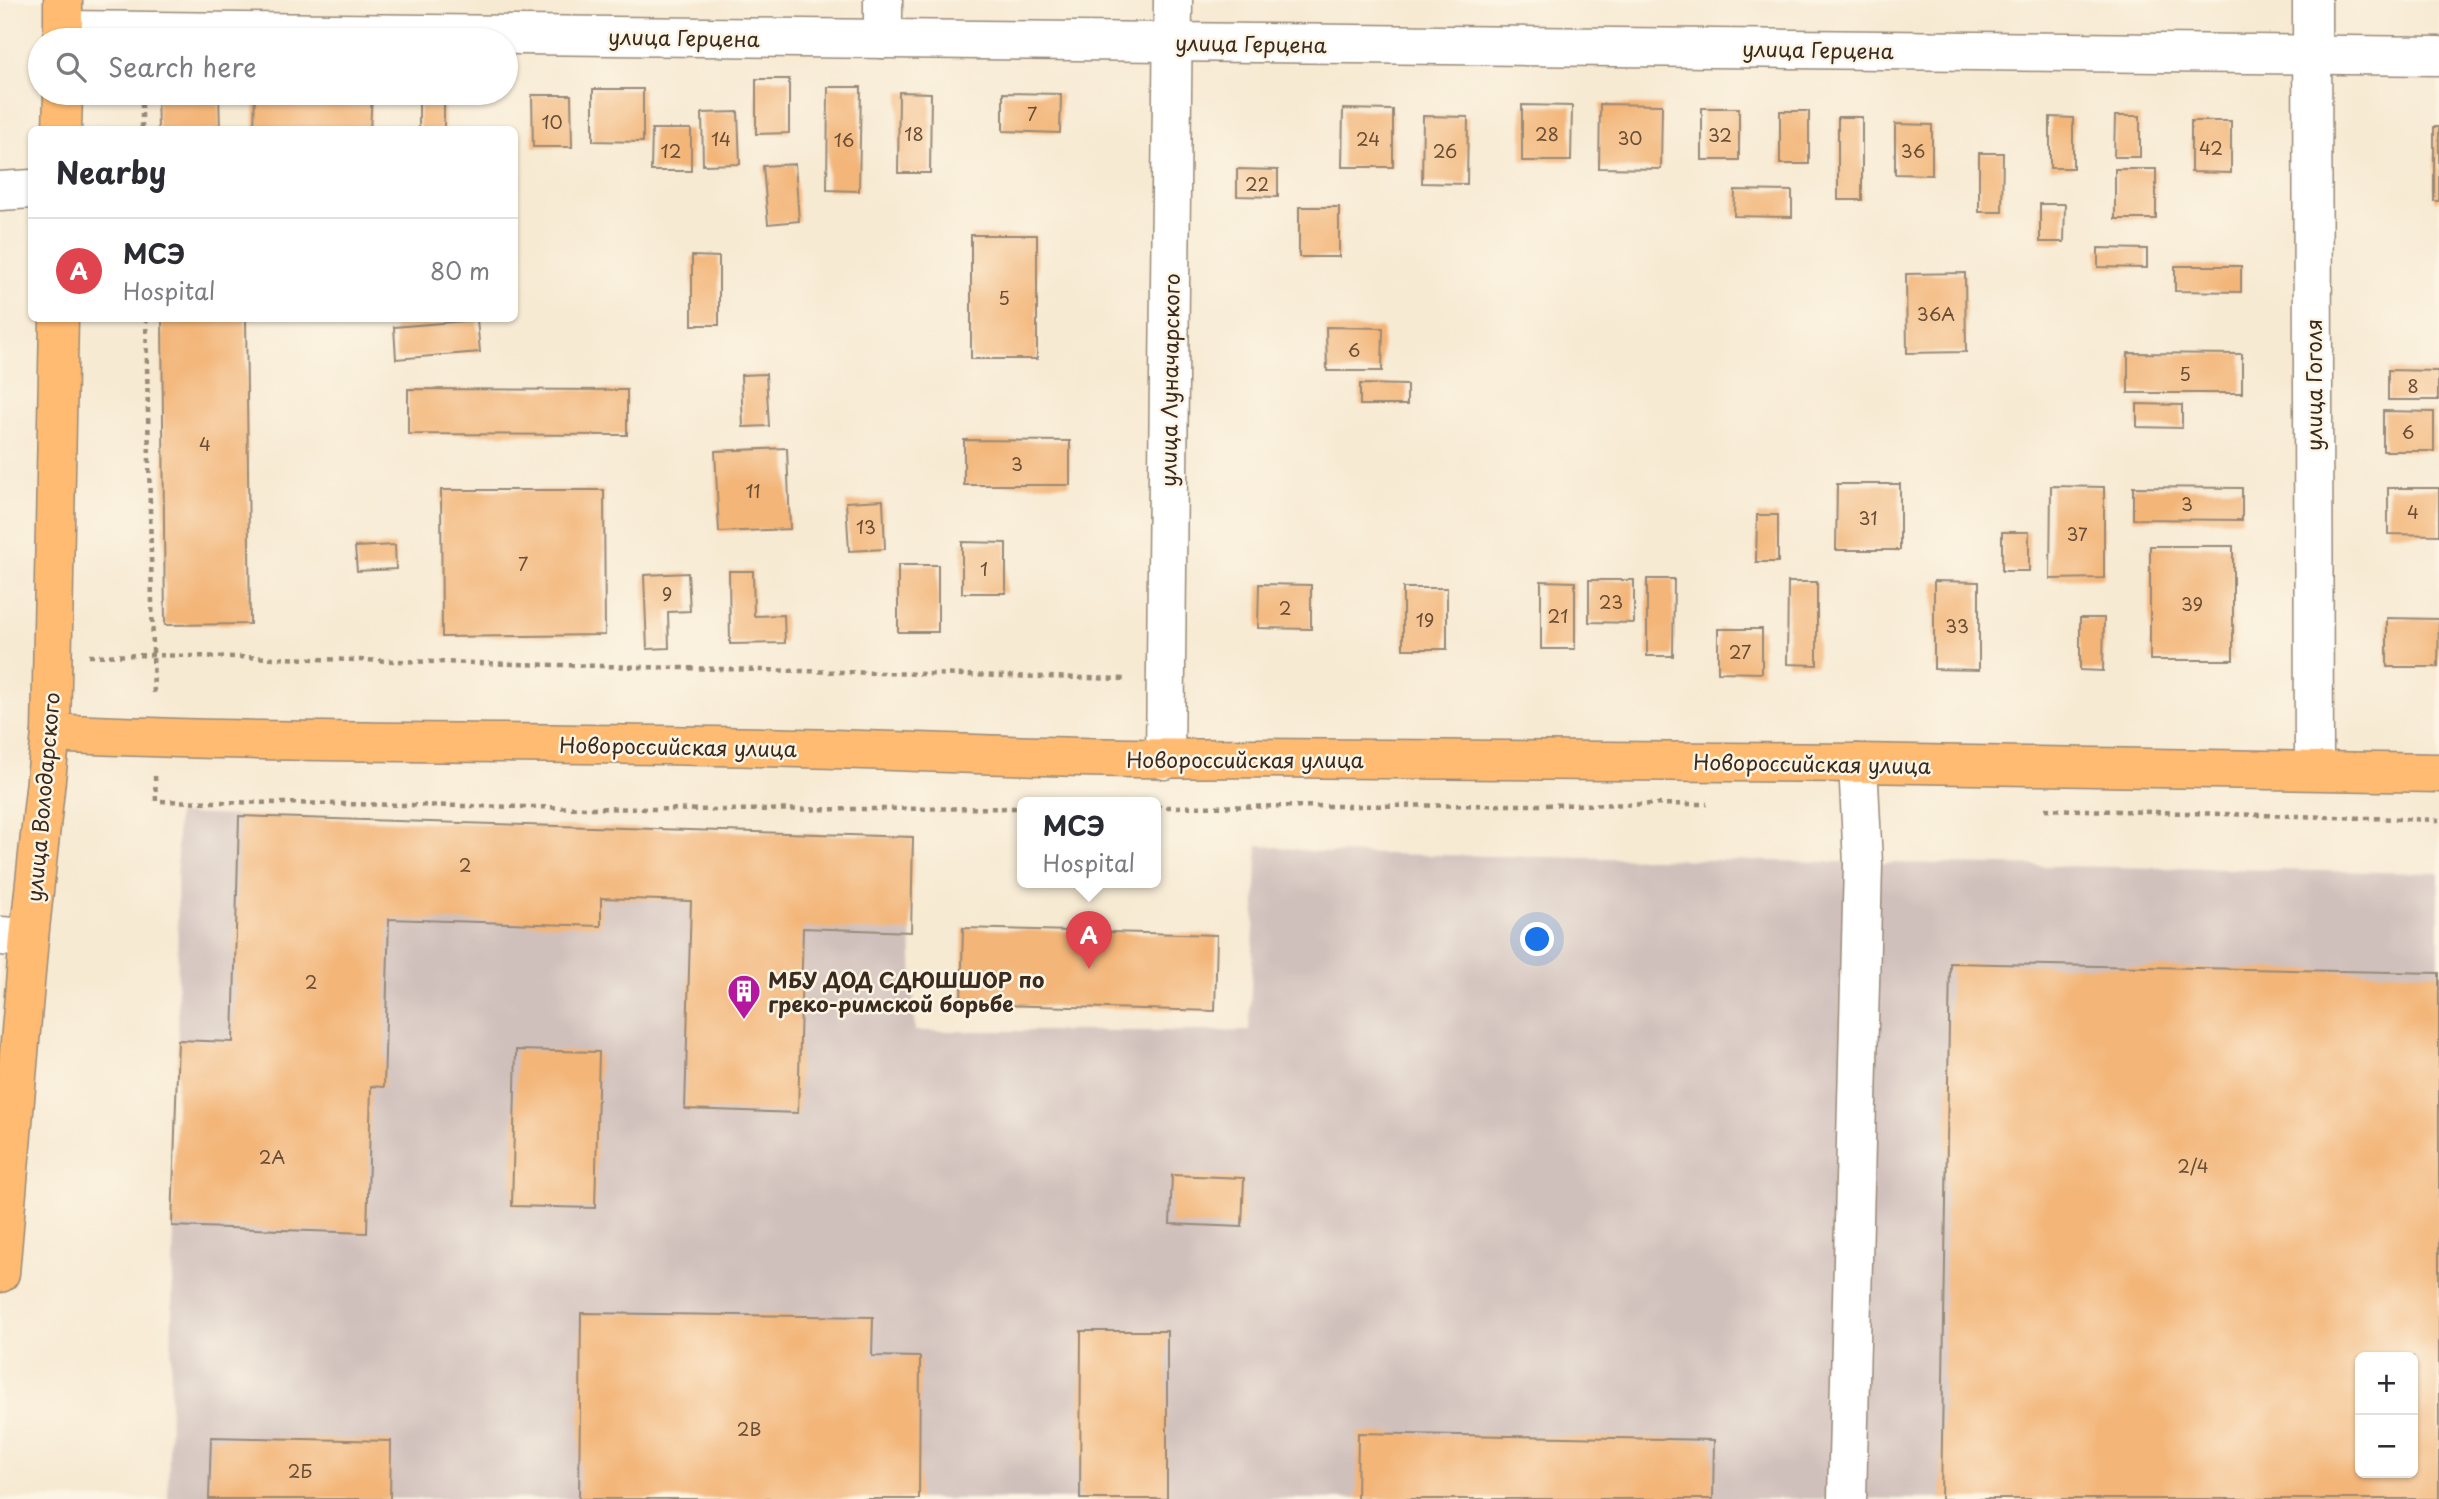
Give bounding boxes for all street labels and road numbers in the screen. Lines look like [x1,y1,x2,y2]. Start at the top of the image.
street label: улица Герцена [608,20,760,54]
street label: улица Герцена [1175,26,1327,60]
street label: улица Герцена [1742,32,1894,66]
street label: улица Луначарского [1151,273,1187,487]
street label: улица Гоголя [2297,319,2329,451]
street label: улица Володарского [17,691,67,903]
street label: Новороссийская улица [559,728,798,764]
street label: Новороссийская улица [1126,743,1365,775]
street label: Новороссийская улица [1693,745,1932,781]

